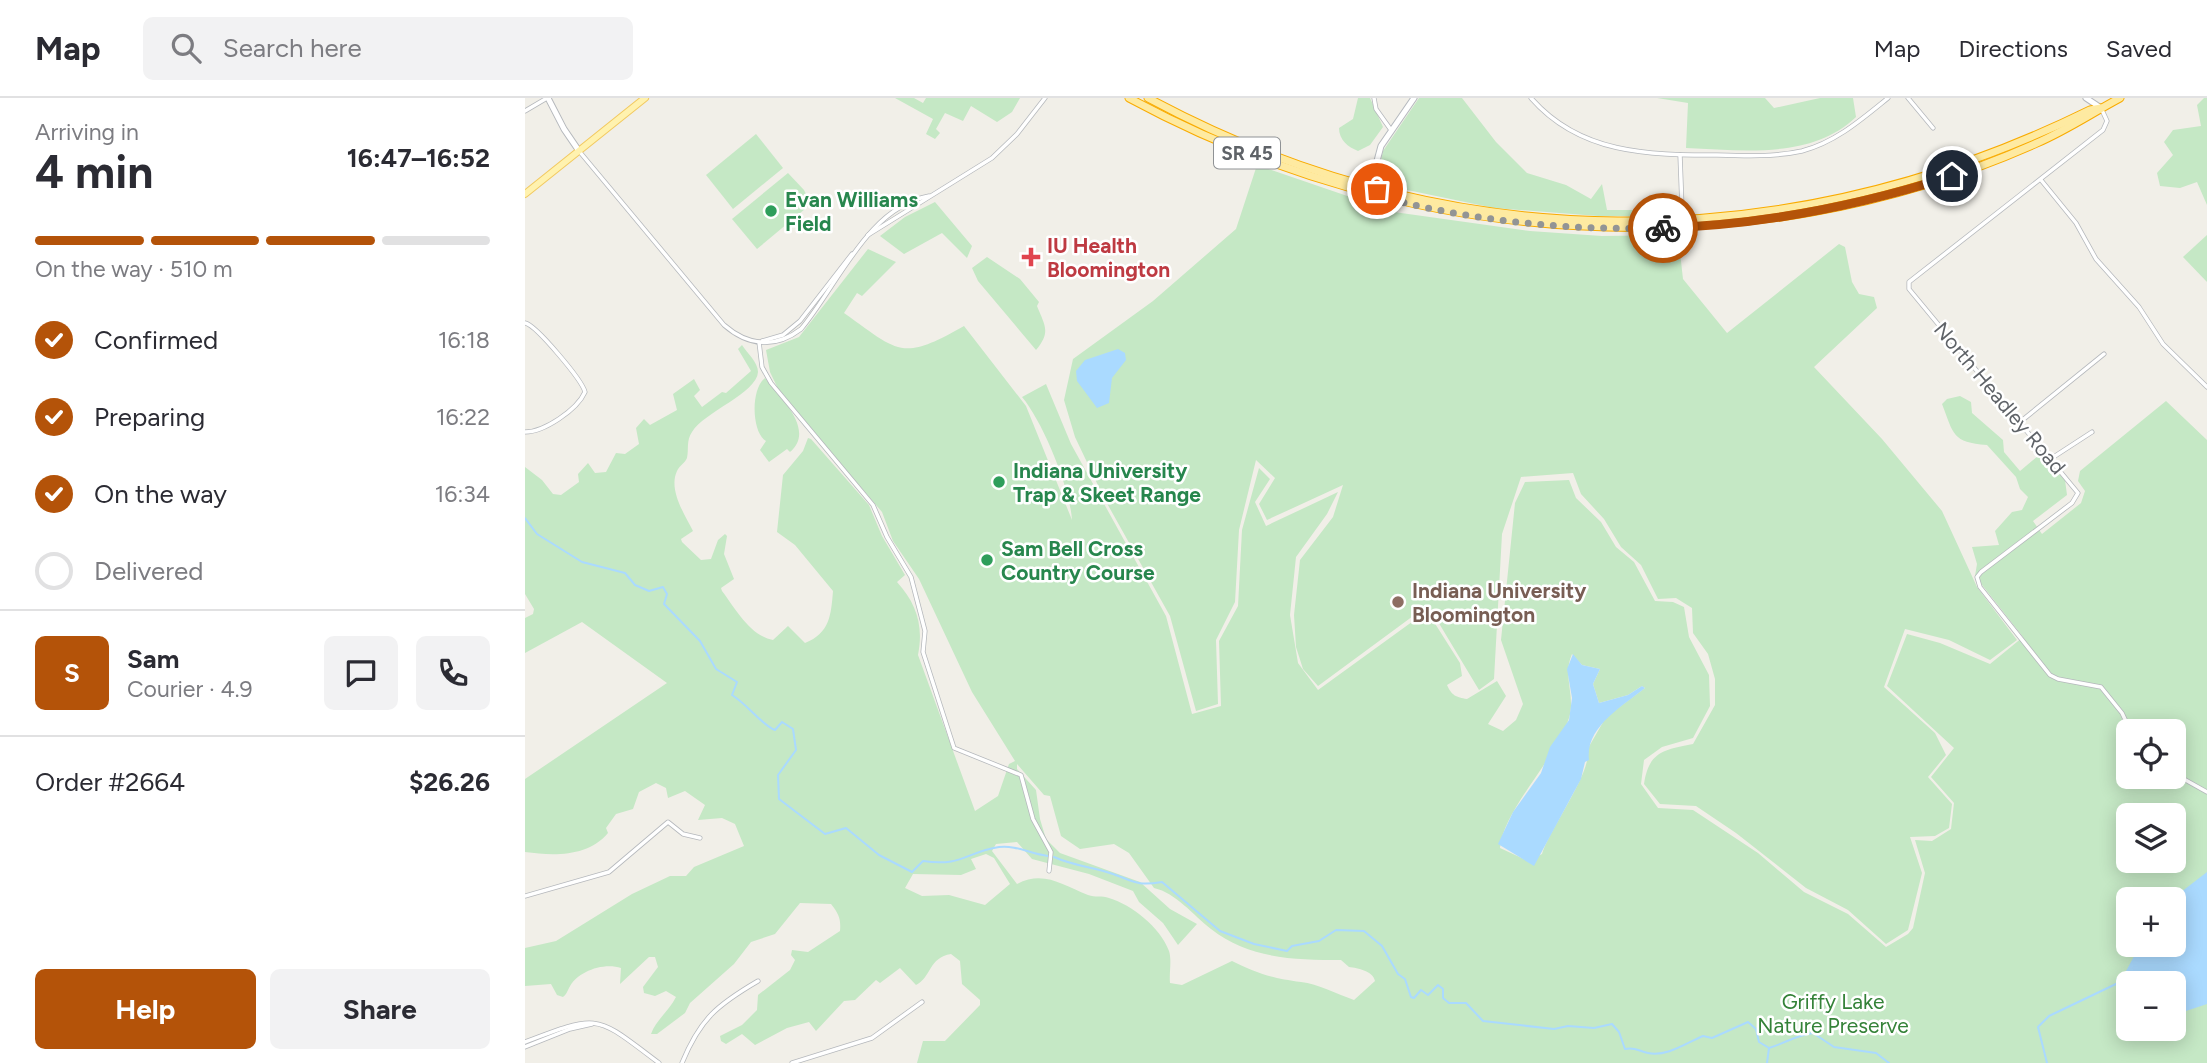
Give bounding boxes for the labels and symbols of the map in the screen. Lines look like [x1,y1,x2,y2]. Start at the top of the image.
road number: SR 45 [1214,138,1280,168]
pin [1922,146,1982,206]
pin [1347,159,1407,219]
place label: Evan Williams Field [785,187,918,236]
courier [1628,193,1698,263]
marker: Evan Williams Field [763,203,779,219]
place label: IU Health Bloomington [1047,233,1170,282]
marker: IU Health Bloomington [1021,247,1041,267]
street label: North Headley Road [1929,317,2071,479]
place label: Indiana University Trap & Skeet Range [1013,458,1201,507]
marker: Indiana University Trap & Skeet Range [991,474,1007,490]
place label: Sam Bell Cross Country Course [1001,536,1155,585]
marker: Sam Bell Cross Country Course [979,552,995,568]
place label: Indiana University Bloomington [1412,578,1587,627]
marker: Indiana University Bloomington [1390,594,1406,610]
park label: Griffy Lake Nature Preserve [1757,989,1909,1038]

